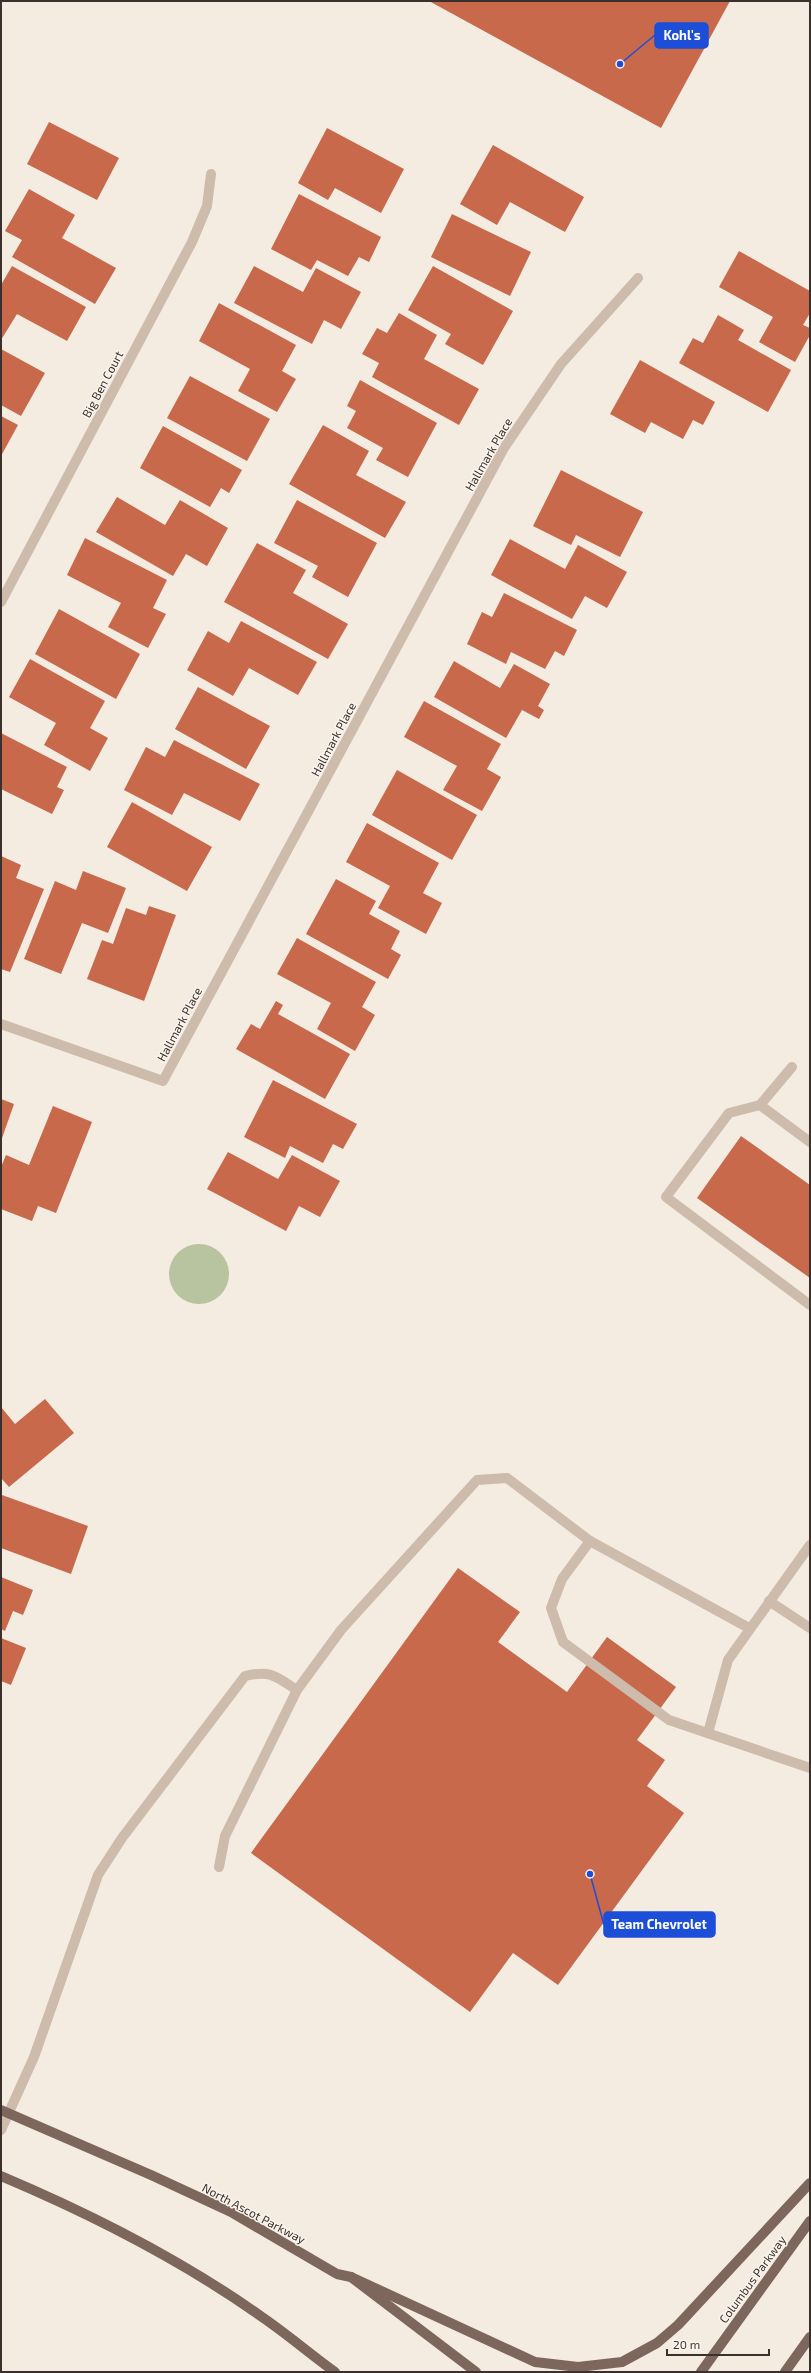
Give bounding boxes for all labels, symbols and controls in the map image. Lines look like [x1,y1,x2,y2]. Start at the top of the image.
callout: Kohl's [655,23,708,48]
text: Kohl's [663,27,701,43]
street label: Big Ben Court [79,348,126,420]
street label: Hallmark Place [461,415,515,493]
street label: Hallmark Place [308,700,358,778]
street label: Hallmark Place [154,985,204,1063]
callout: Team Chevrolet [604,1912,715,1937]
text: Team Chevrolet [611,1916,707,1932]
street label: North Ascot Parkway [200,2180,309,2246]
street label: Columbus Parkway [716,2232,789,2325]
scale bar [667,2331,769,2357]
text: 20 m [673,2337,700,2351]

